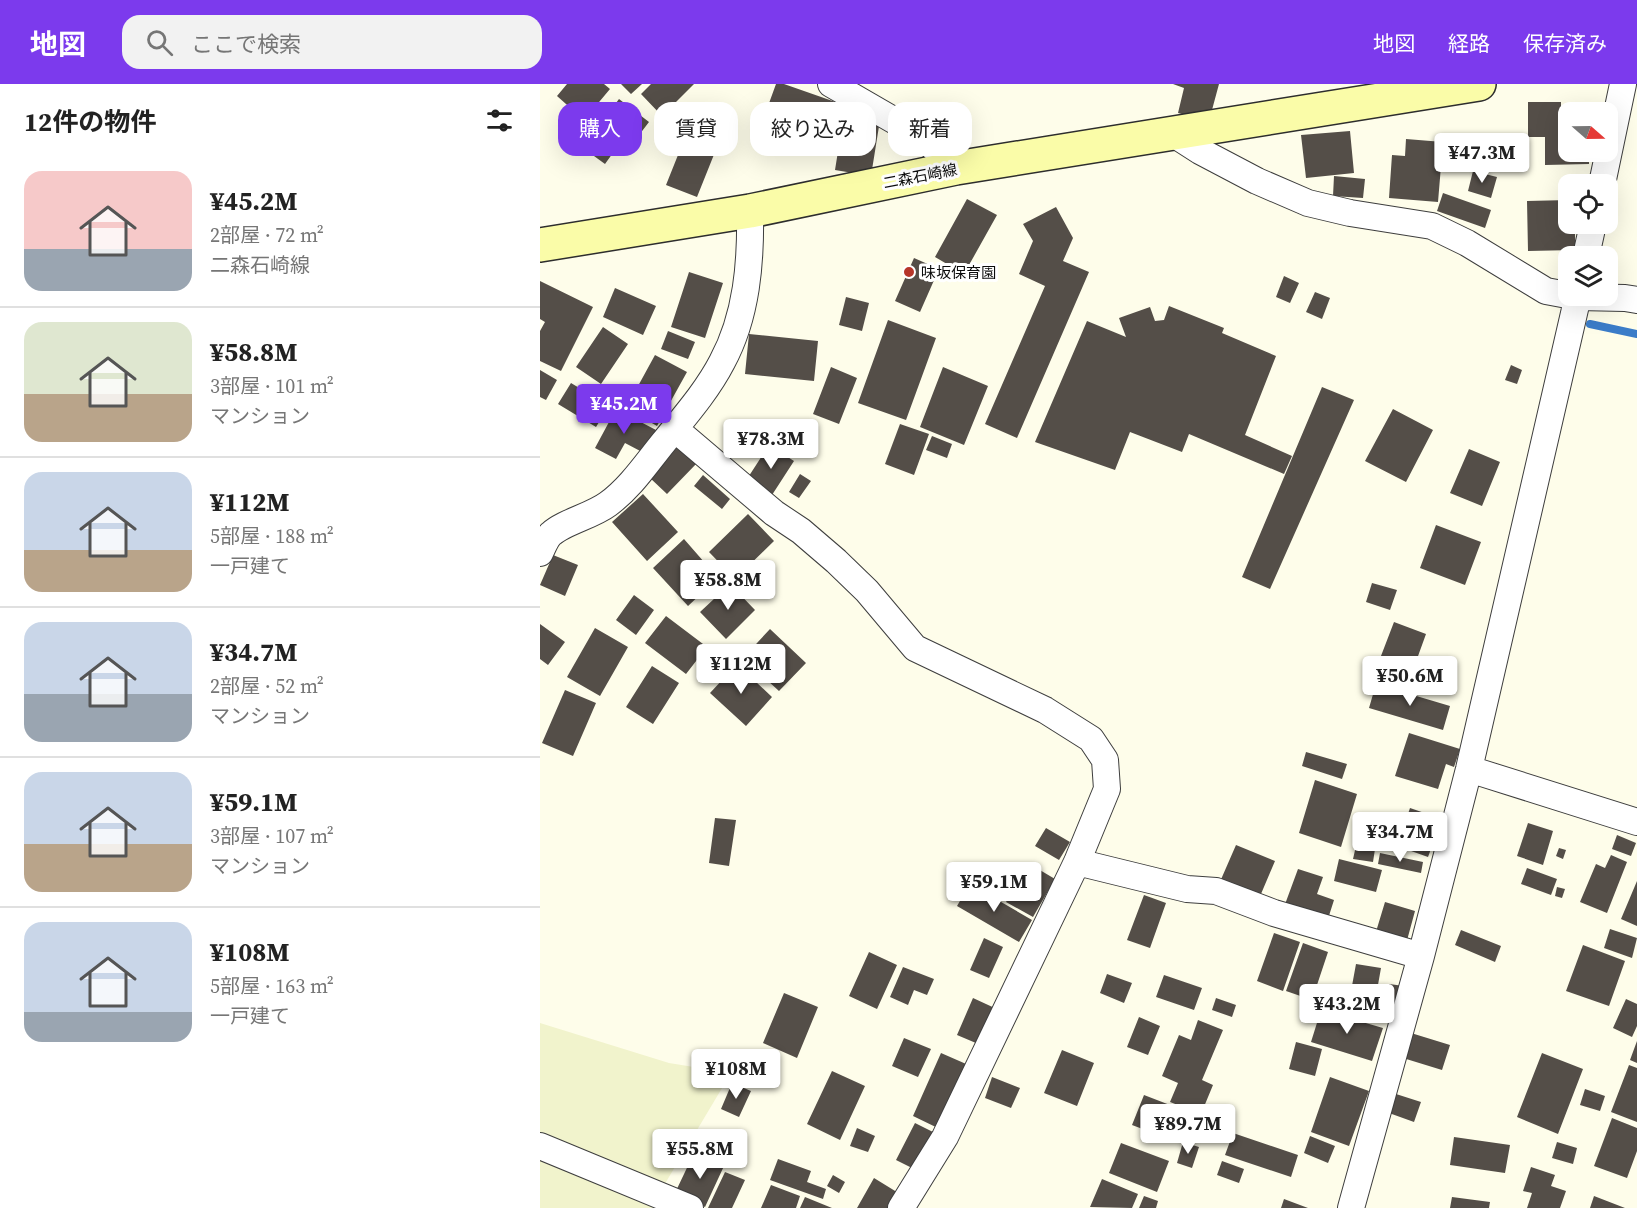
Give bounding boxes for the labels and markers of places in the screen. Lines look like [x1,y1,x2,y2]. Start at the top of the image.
pin: ¥47.3M [1433,133,1531,184]
place label: 味坂保育園 [921,262,996,283]
marker: 味坂保育園 [902,265,916,279]
pin: ¥45.2M [575,384,673,435]
pin: ¥78.3M [722,419,820,470]
pin: ¥58.8M [679,560,777,611]
pin: ¥112M [699,644,783,695]
pin: ¥50.6M [1361,656,1459,707]
pin: ¥34.7M [1351,812,1449,863]
pin: ¥59.1M [945,862,1043,913]
pin: ¥43.2M [1298,984,1396,1035]
pin: ¥108M [694,1049,778,1100]
pin: ¥89.7M [1139,1104,1237,1155]
pin: ¥55.8M [651,1129,749,1180]

